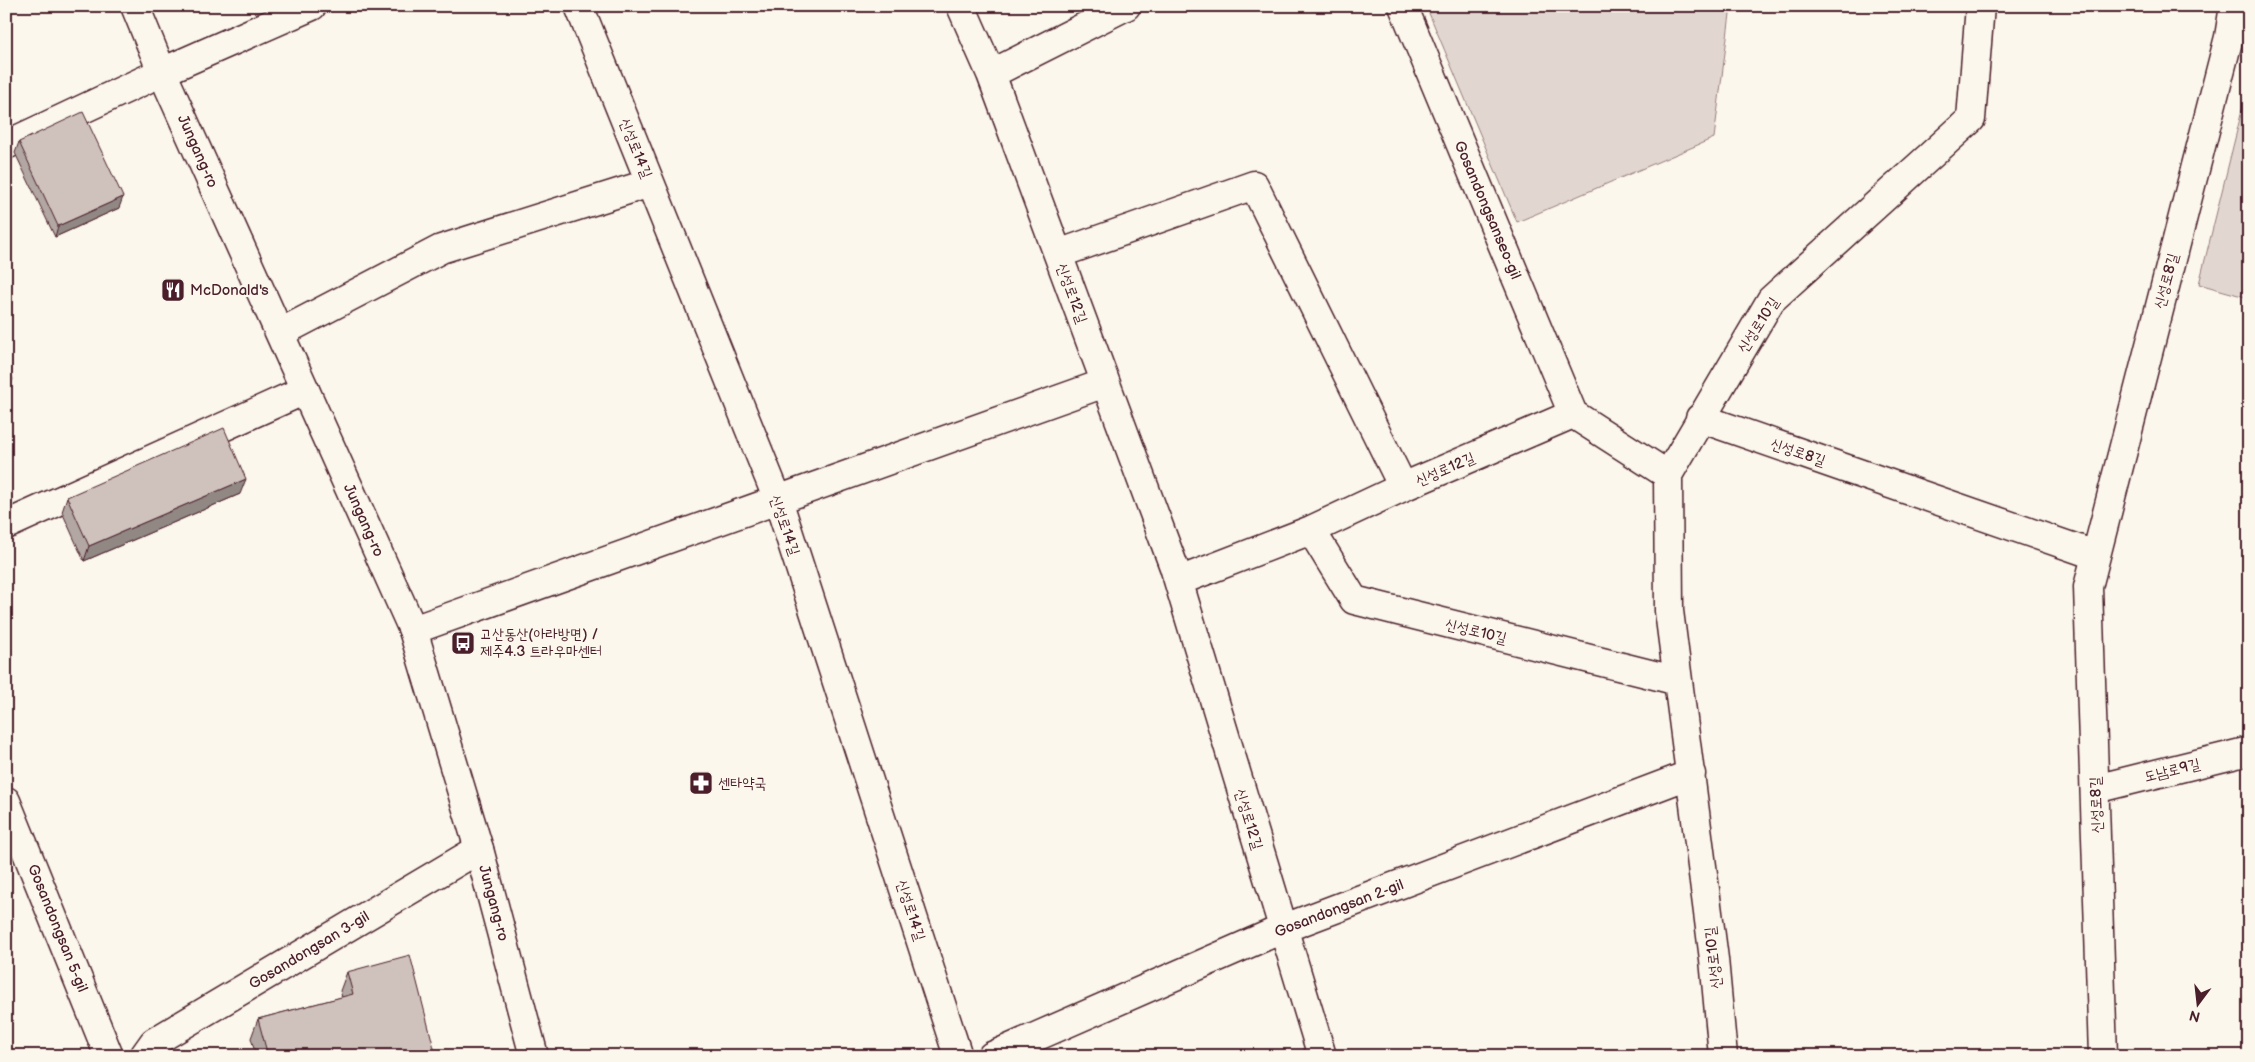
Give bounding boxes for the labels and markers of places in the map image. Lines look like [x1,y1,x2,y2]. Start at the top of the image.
restaurant icon: McDonald's [160,277,186,303]
place label: McDonald's [190,281,269,300]
place label: 고산동산(아라방면) / 제주4.3 트라우마센터 [480,625,602,661]
bus stop icon: 고산동산(아라방면) / 제주4.3 트라우마센터 [450,630,476,656]
pharmacy icon: 센타약국 [688,770,714,796]
place label: 센타약국 [718,774,766,793]

